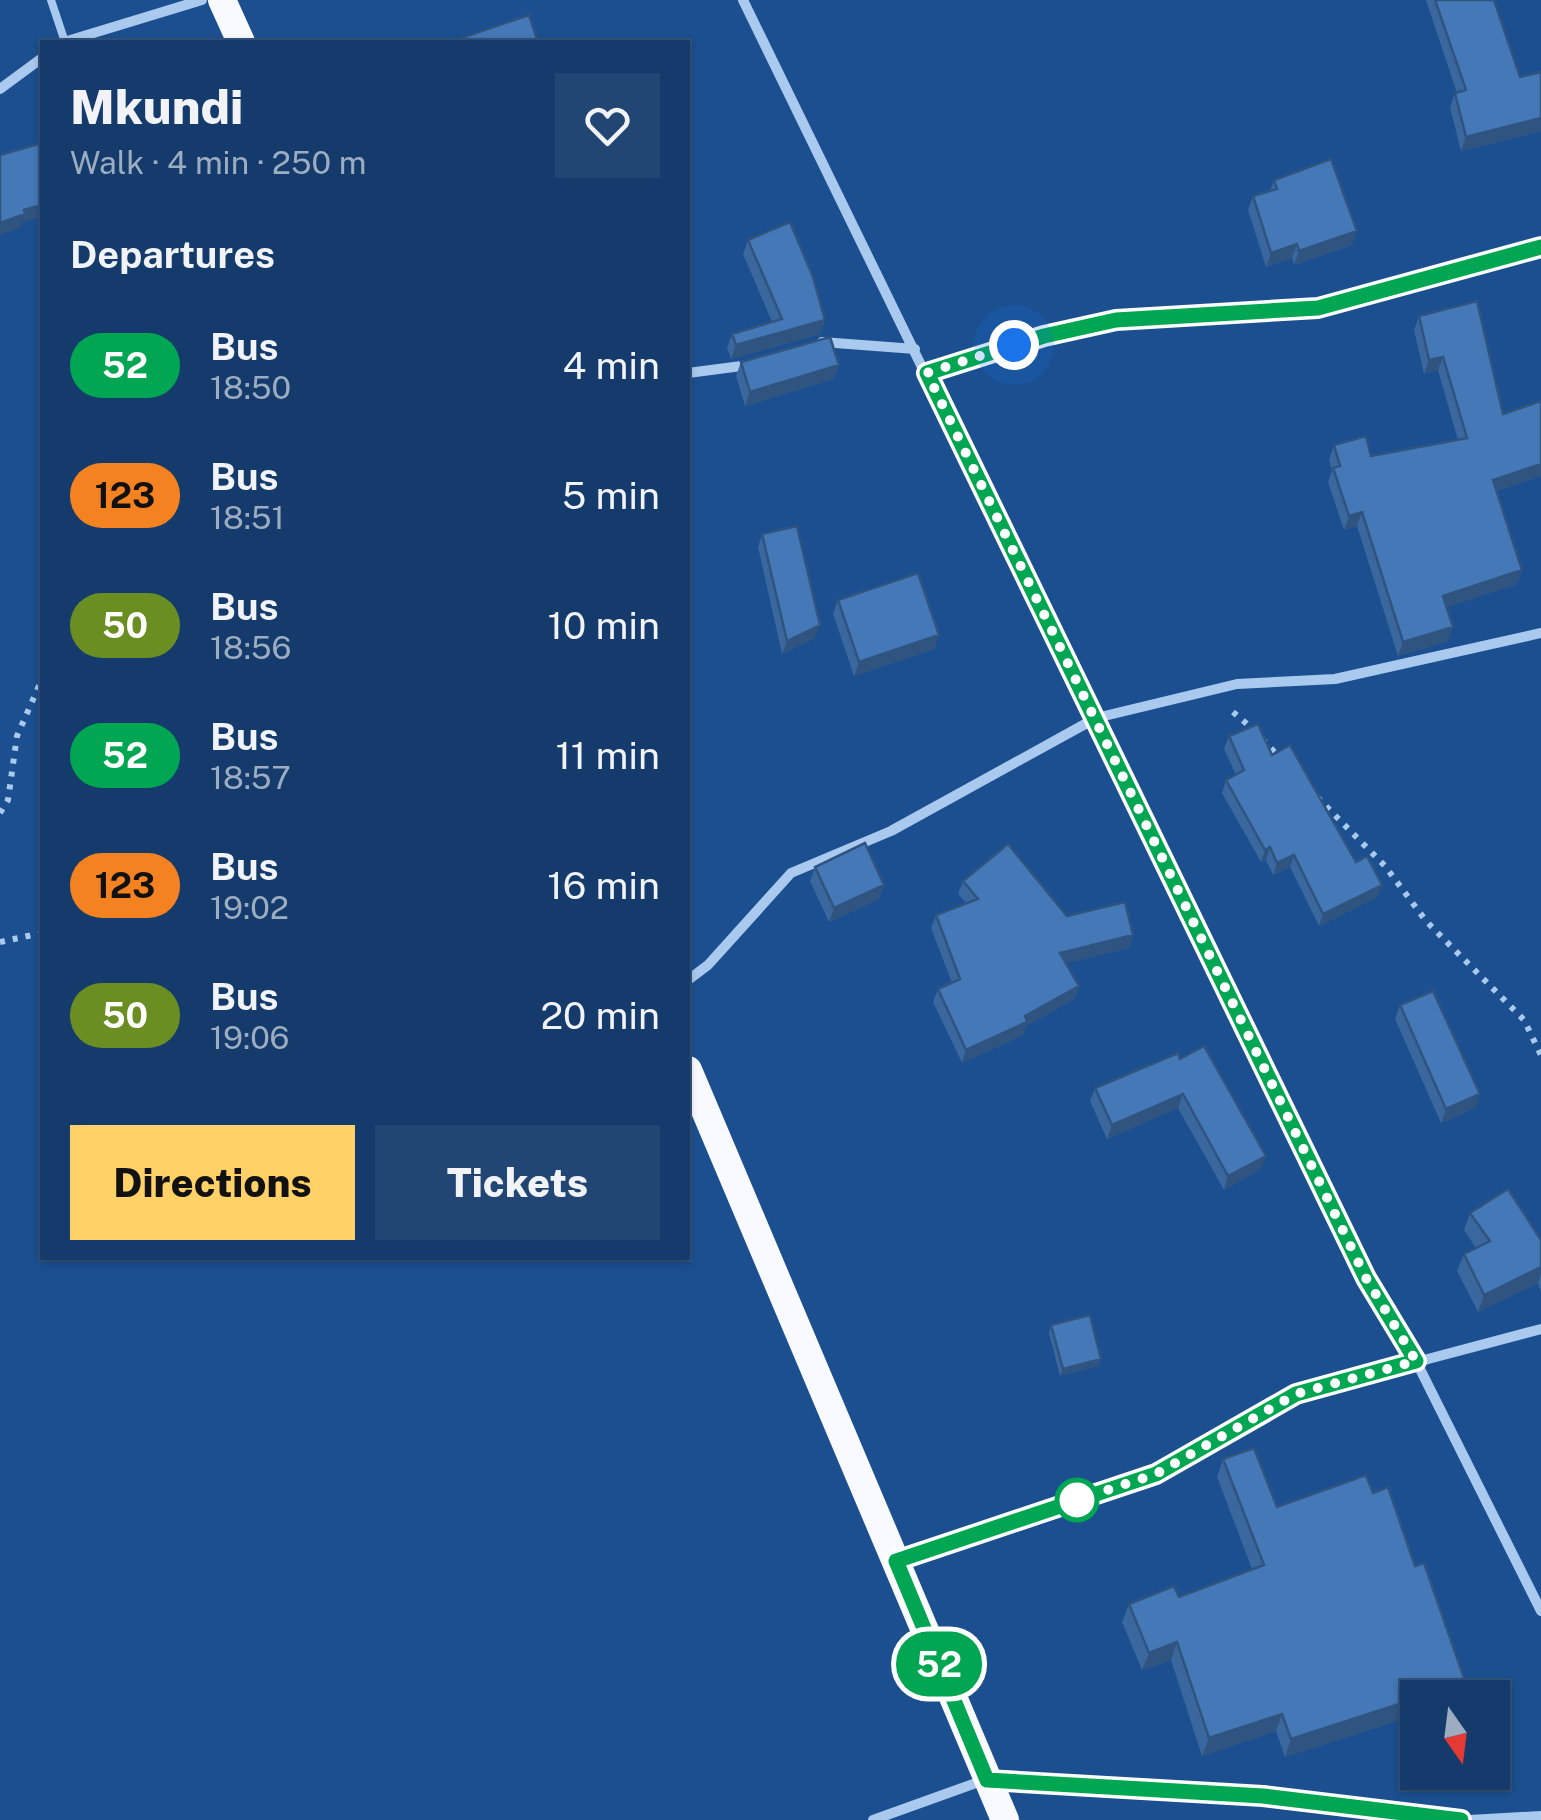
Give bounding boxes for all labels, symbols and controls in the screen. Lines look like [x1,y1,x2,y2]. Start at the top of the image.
button: heart [555,73,660,178]
text: Mkundi [70,78,243,135]
text: Walk · 4 min · 250 m [70,144,366,181]
text: Departures [70,232,275,277]
your location [989,320,1039,370]
text: Bus [210,324,279,369]
text: 4 min [562,343,660,388]
text: 52 [102,345,148,386]
text: 18:50 [210,369,291,406]
text: Bus [210,454,279,499]
text: 5 min [562,473,660,518]
text: 123 [95,475,155,516]
text: 18:51 [210,499,284,536]
text: Bus [210,584,279,629]
text: 10 min [548,603,660,648]
text: 50 [102,605,148,646]
text: 18:56 [210,629,291,666]
text: Bus [210,714,279,759]
text: 11 min [555,733,660,778]
text: 52 [102,735,148,776]
text: 18:57 [210,759,291,796]
text: Bus [210,844,279,889]
text: 16 min [547,863,660,908]
text: 123 [95,865,155,906]
text: 19:02 [210,889,289,926]
text: Bus [210,974,279,1019]
text: 20 min [540,993,660,1038]
text: 50 [102,995,148,1036]
text: 19:06 [210,1019,290,1056]
button: Directions [70,1125,355,1240]
button: Tickets [375,1125,660,1240]
unlabelled marker [1056,1479,1098,1521]
line badge: 52 [894,1632,984,1696]
text: 52 [916,1644,962,1685]
north arrow [1400,1680,1510,1790]
map controls [1400,1680,1510,1790]

